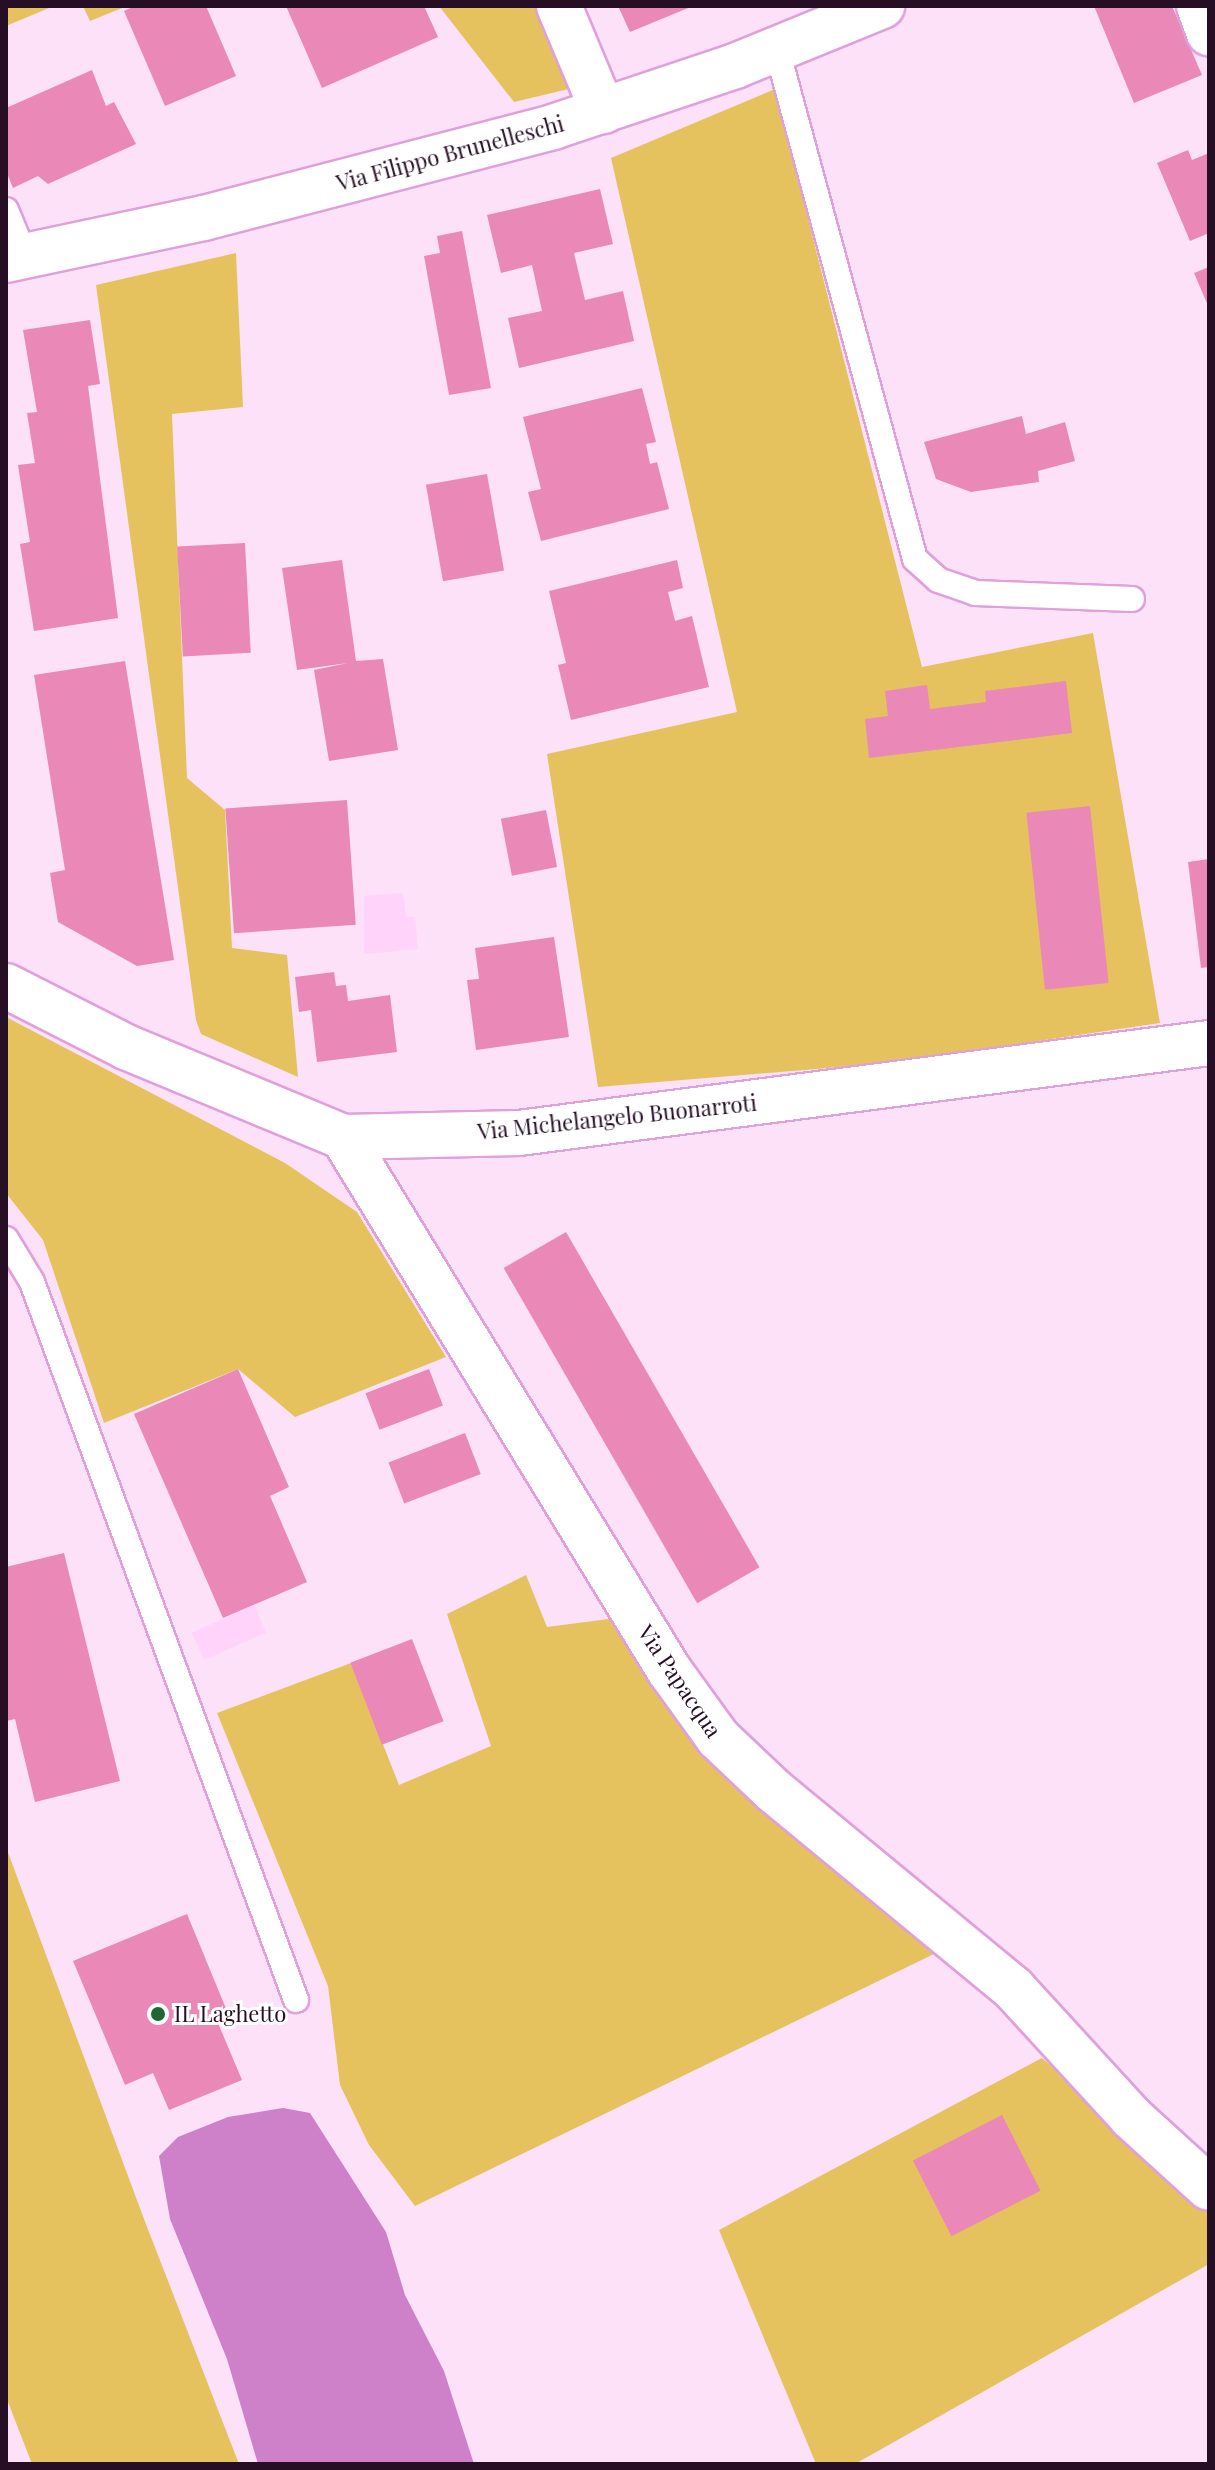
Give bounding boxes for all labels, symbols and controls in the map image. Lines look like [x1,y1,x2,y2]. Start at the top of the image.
street label: Via Filippo Brunelleschi [333,110,567,196]
street label: Via Michelangelo Buonarroti [476,1089,758,1145]
street label: Via Papacqua [633,1620,727,1742]
place label: IL Laghetto [174,2001,286,2027]
marker: IL Laghetto [149,2005,167,2023]

